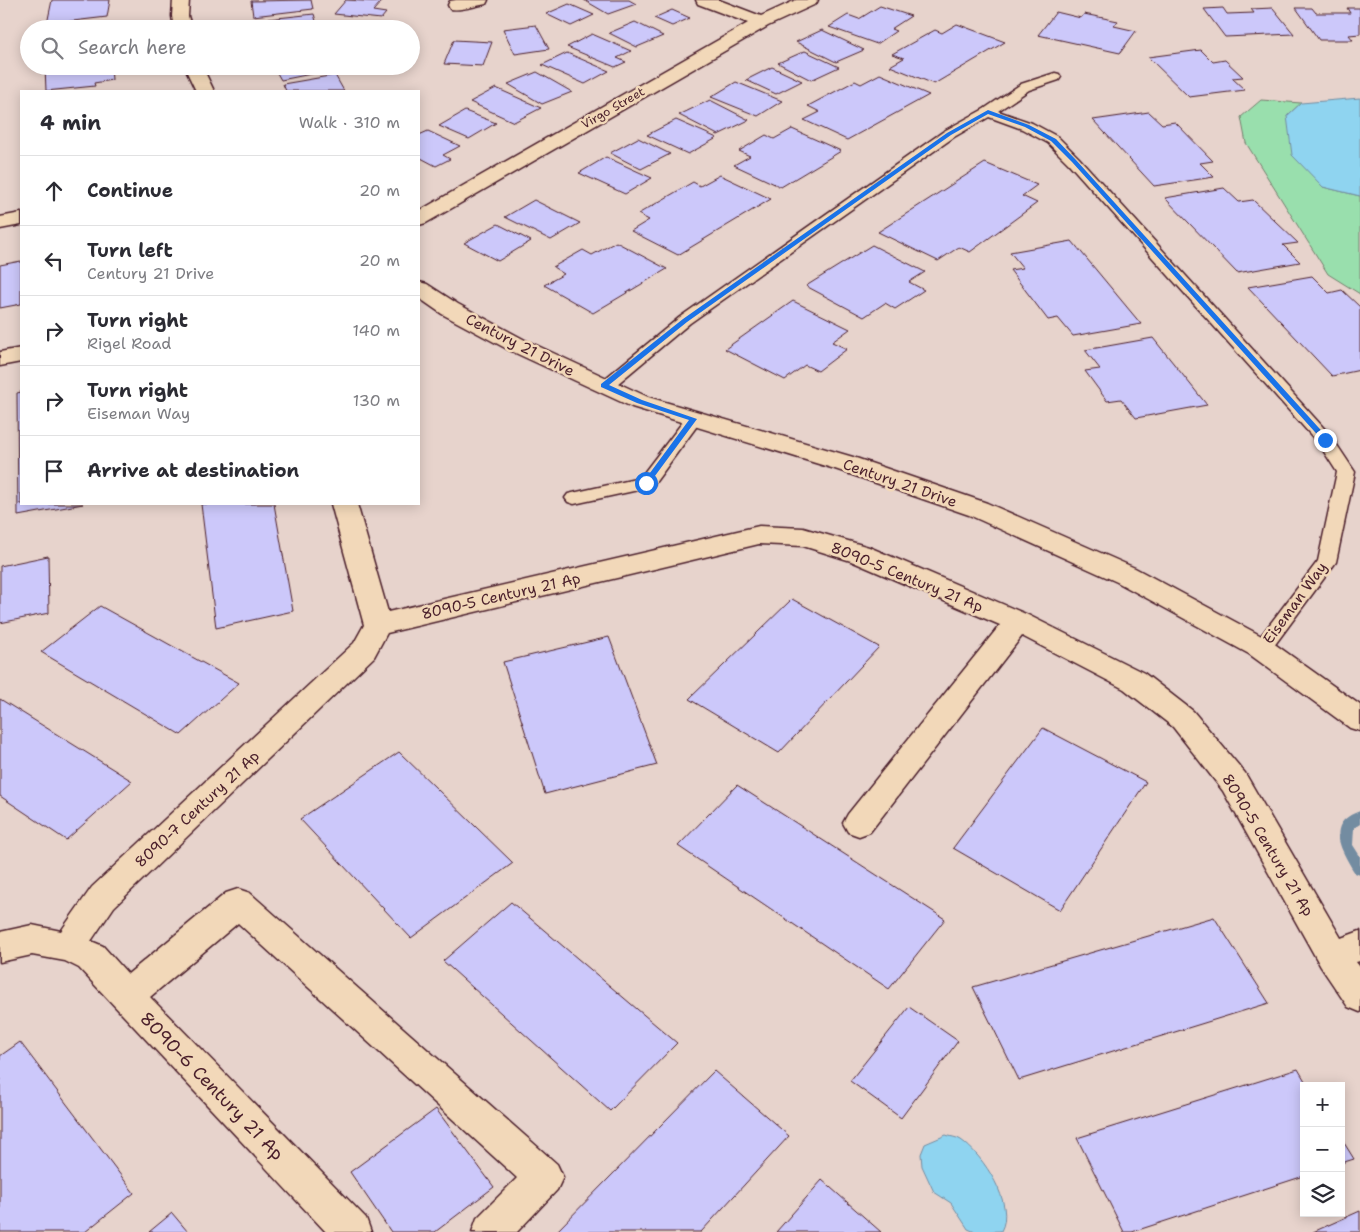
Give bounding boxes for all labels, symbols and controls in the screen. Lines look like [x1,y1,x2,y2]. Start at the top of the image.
search box [20,20,420,75]
icon: search [38,34,66,62]
text: Search here [78,35,187,60]
street label: Virgo Street [579,83,647,133]
text: 4 min [40,109,101,137]
text: Walk · 310 m [299,112,400,133]
icon: ahead [40,177,68,205]
text: Continue [87,178,173,203]
text: 20 m [359,180,400,201]
text: Turn left [87,238,173,263]
icon: left [40,247,68,275]
text: 20 m [359,250,400,271]
text: Century 21 Drive [87,263,214,284]
text: Turn right [87,308,188,333]
street label: Century 21 Drive [462,309,578,381]
icon: right [40,317,68,345]
text: 140 m [353,320,400,341]
text: Rigel Road [87,333,171,354]
text: Turn right [87,378,188,403]
icon: right [40,387,68,415]
text: 130 m [353,390,400,411]
text: Eiseman Way [87,403,190,424]
route end [1314,429,1337,452]
street label: Century 21 Drive [840,454,960,512]
icon: arrive [40,457,68,485]
text: Arrive at destination [87,458,299,483]
route start [635,472,658,495]
street label: 8090-5 Century 21 Ap [828,537,986,617]
street label: Eiseman Way [1258,558,1332,648]
street label: 8090-5 Century 21 Ap [420,568,582,624]
street label: 8090-7 Century 21 Ap [131,746,263,872]
street label: 8090-5 Century 21 Ap [1218,770,1318,920]
street label: 8090-6 Century 21 Ap [135,1007,289,1165]
map controls [1300,1082,1345,1217]
button: + [1300,1082,1345,1127]
button: − [1300,1127,1345,1172]
button: layers [1300,1172,1345,1217]

